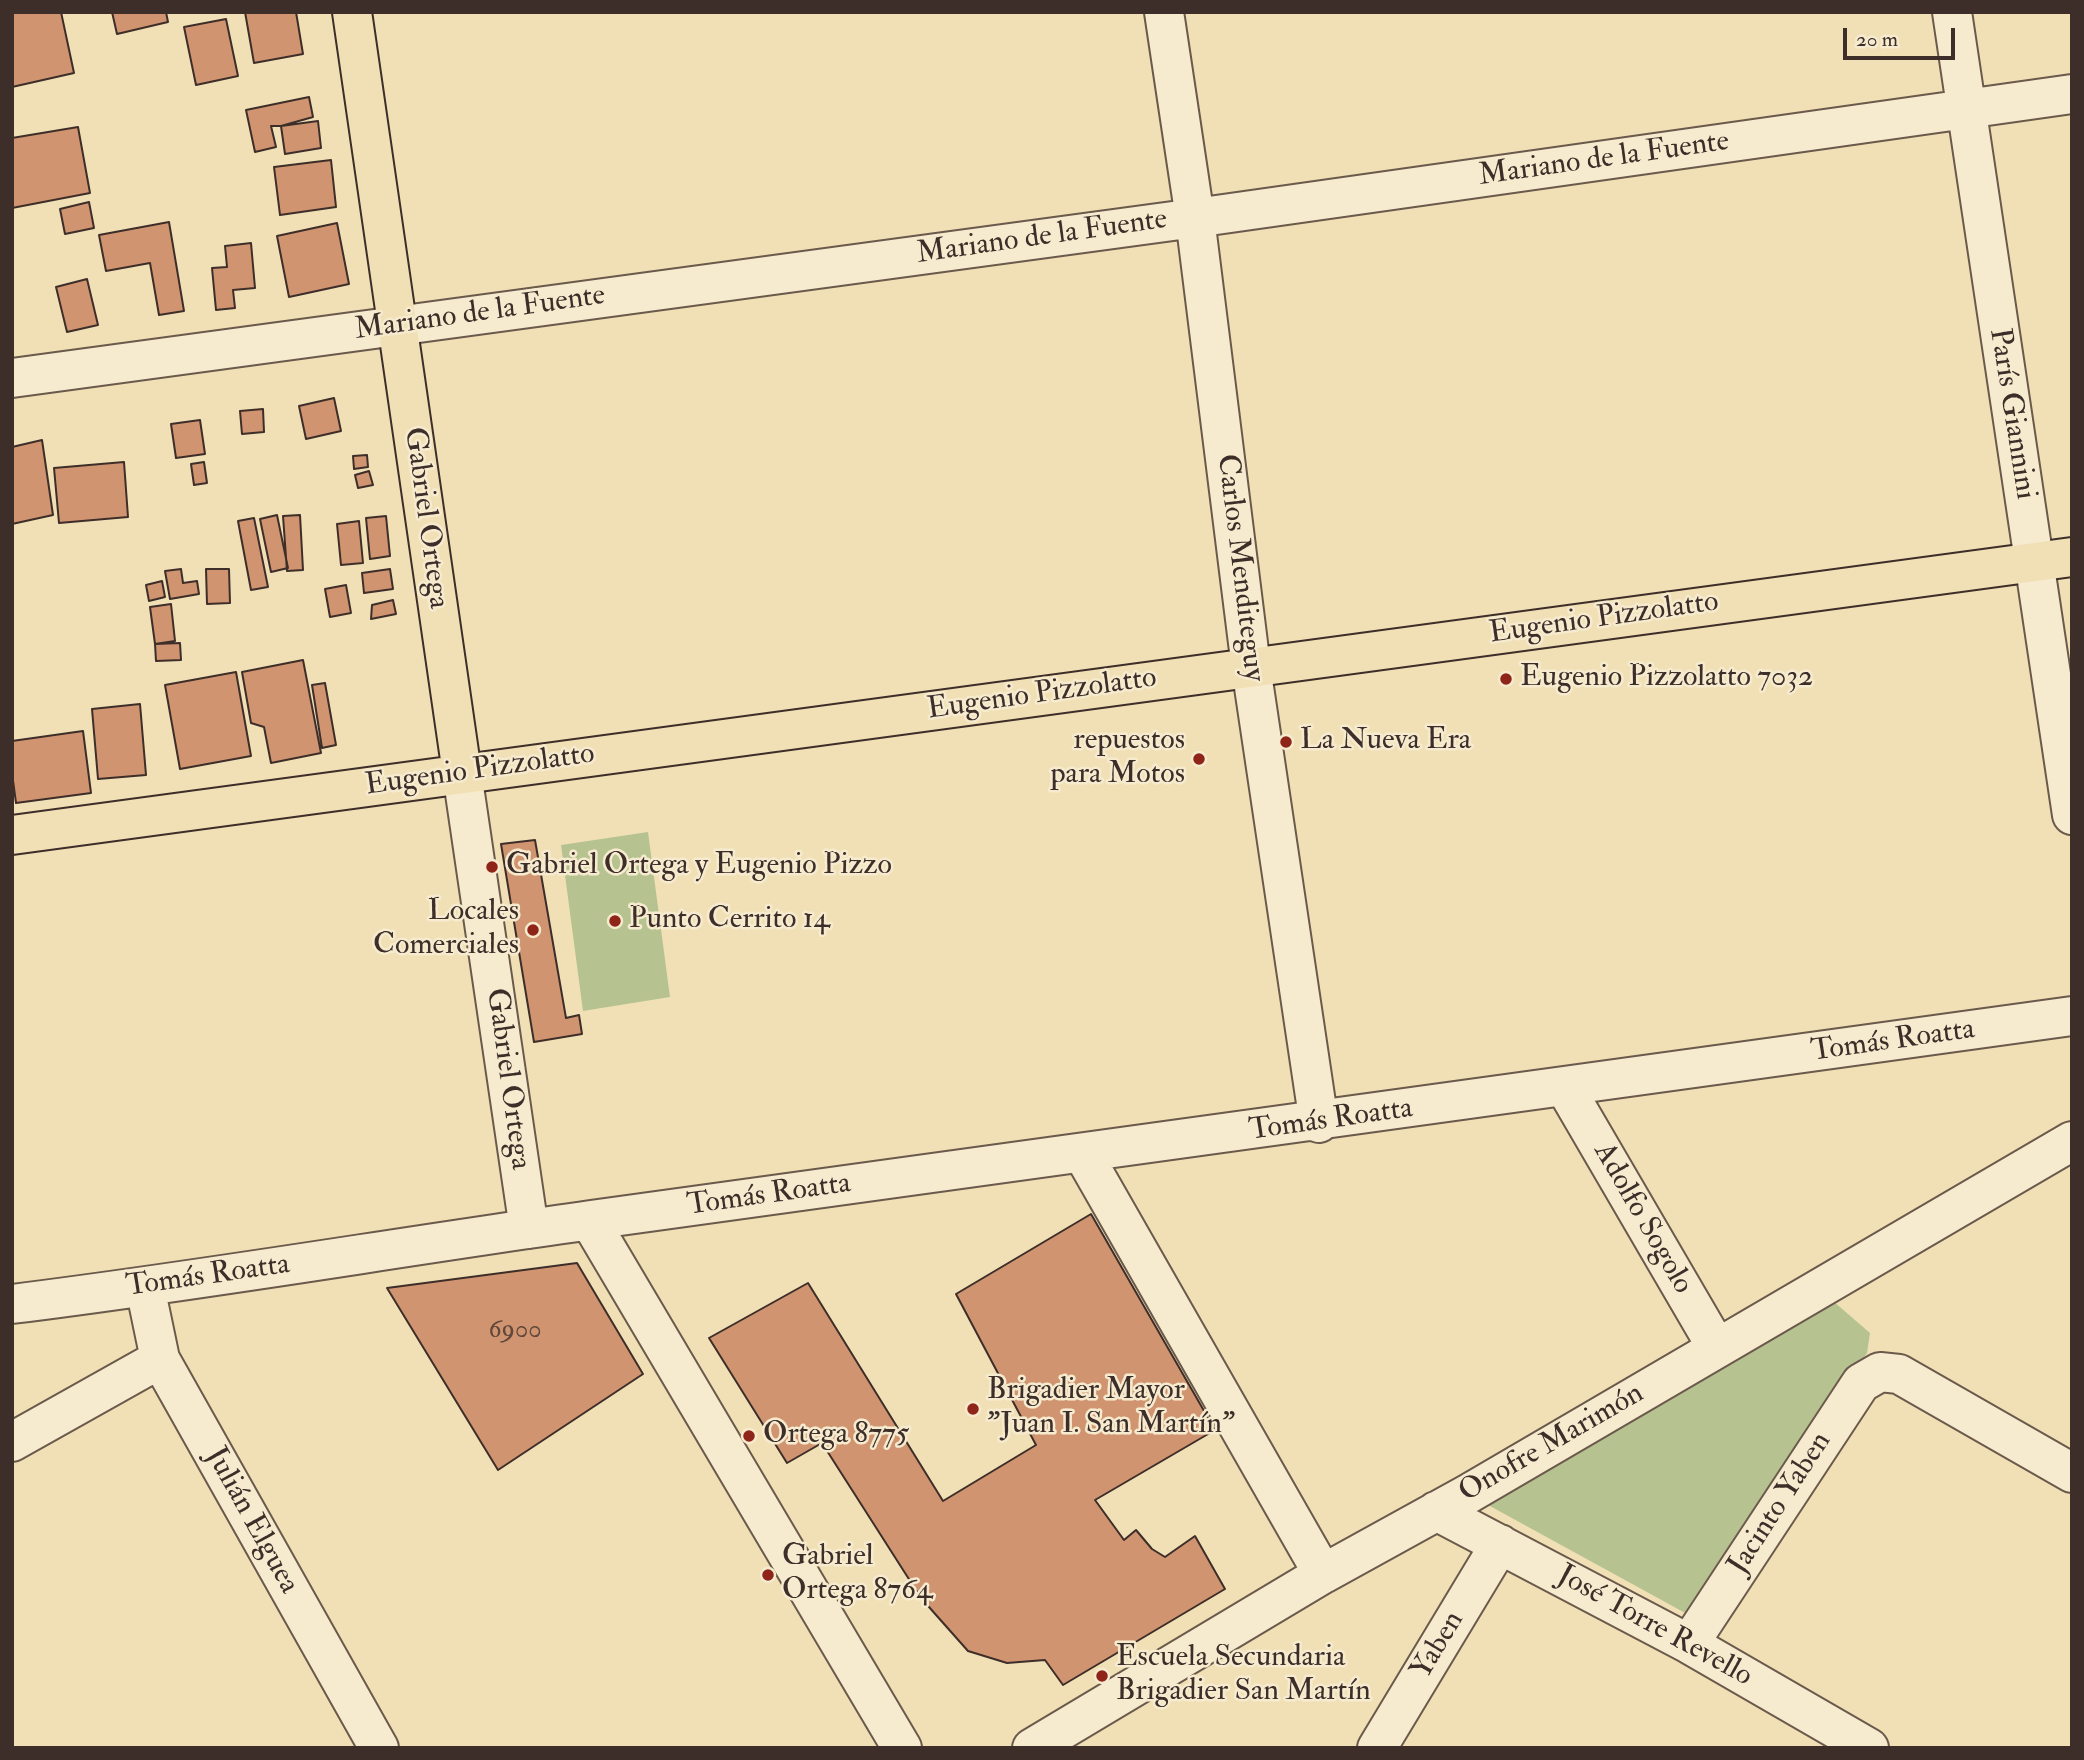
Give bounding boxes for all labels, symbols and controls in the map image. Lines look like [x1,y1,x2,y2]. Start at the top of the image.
scale bar [1846,14,1958,58]
text: 20 m [1856,26,1898,53]
street label: Mariano de la Fuente [1476,125,1732,195]
street label: Mariano de la Fuente [914,203,1170,273]
street label: Mariano de la Fuente [352,279,608,349]
street label: París Giannini [1980,326,2042,502]
street label: Gabriel Ortega [394,425,456,611]
street label: Carlos Menditeguy [1207,452,1271,684]
street label: Eugenio Pizzolatto [1487,585,1721,653]
street label: Eugenio Pizzolatto [925,661,1159,729]
place label: Eugenio Pizzolatto 7032 [1520,661,1813,697]
marker: Eugenio Pizzolatto 7032 [1498,671,1514,687]
place label: repuestos para Motos [1050,724,1185,794]
place label: La Nueva Era [1300,724,1471,760]
marker: La Nueva Era [1278,734,1294,750]
street label: Eugenio Pizzolatto [363,737,597,805]
marker: repuestos para Motos [1191,751,1207,767]
place label: Gabriel Ortega y Eugenio Pizzo [506,849,892,885]
marker: Gabriel Ortega y Eugenio Pizzo [484,859,500,875]
place label: Locales Comerciales [373,895,519,965]
place label: Punto Cerrito 14 [629,903,830,939]
marker: Punto Cerrito 14 [607,913,623,929]
marker: Locales Comerciales [525,922,541,938]
street label: Gabriel Ortega [476,986,538,1172]
street label: Tomás Roatta [1809,1013,1977,1071]
street label: Tomás Roatta [1247,1092,1415,1150]
street label: Adolfo Sogolo [1584,1137,1700,1301]
street label: Tomás Roatta [685,1167,853,1225]
street label: Tomás Roatta [124,1248,292,1306]
house number: 6900 [488,1315,542,1347]
place label: Brigadier Mayor "Juan I. San Martín" [987,1374,1235,1444]
street label: Onofre Marimón [1453,1377,1651,1511]
marker: Brigadier Mayor "Juan I. San Martín" [965,1401,981,1417]
place label: Ortega 8775 [763,1418,909,1454]
street label: Jacinto Yaben [1722,1426,1840,1582]
marker: Ortega 8775 [741,1428,757,1444]
street label: Julián Elguea [196,1442,306,1600]
place label: Gabriel Ortega 8764 [782,1540,932,1610]
street label: José Torre Revello [1550,1558,1758,1696]
marker: Gabriel Ortega 8764 [760,1567,776,1583]
street label: Yaben [1405,1605,1473,1687]
place label: Escuela Secundaria Brigadier San Martín [1116,1641,1371,1712]
marker: Escuela Secundaria Brigadier San Martín [1094,1668,1110,1684]

